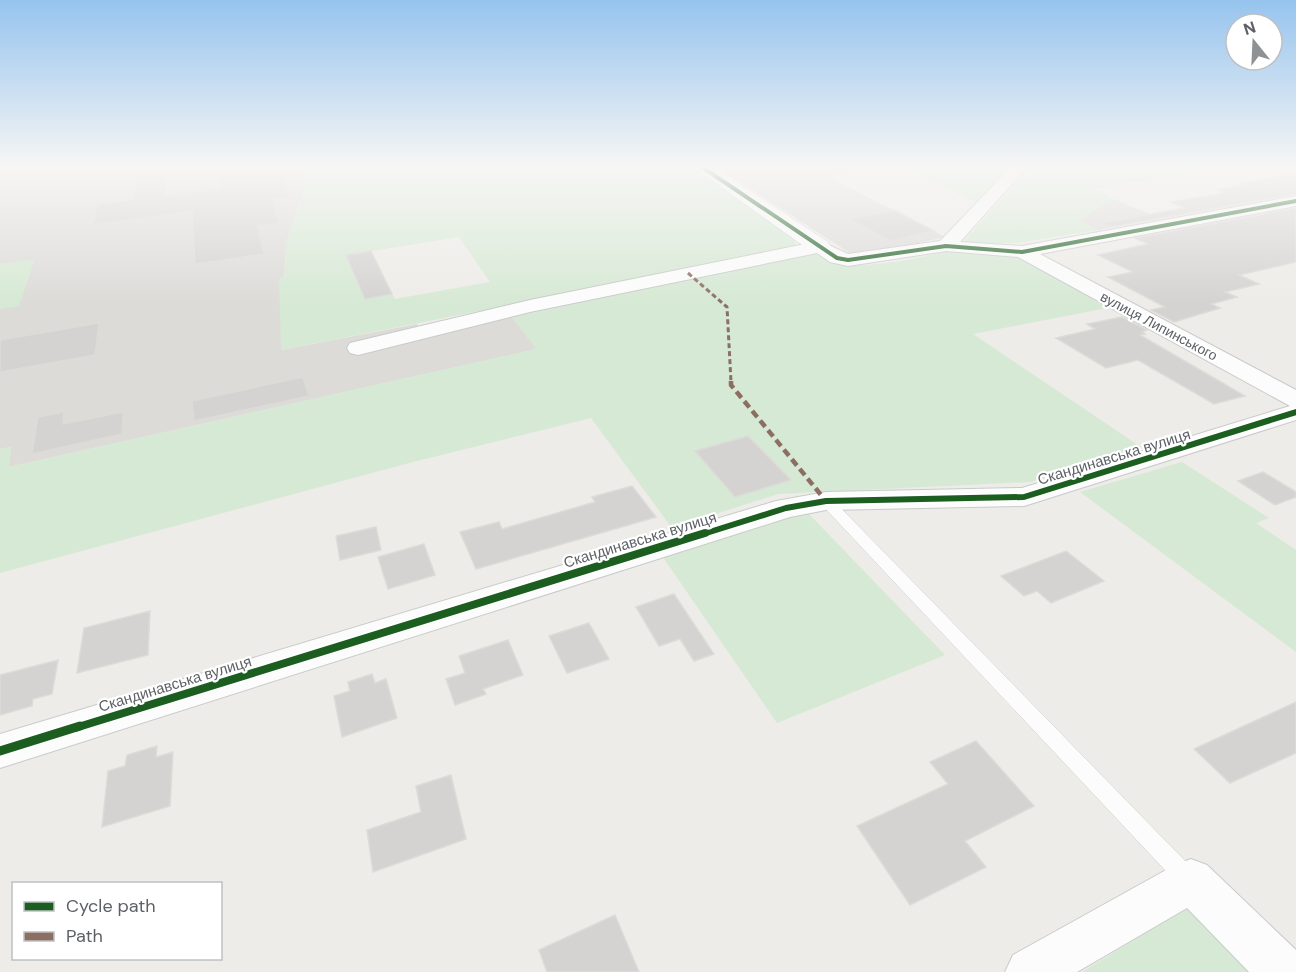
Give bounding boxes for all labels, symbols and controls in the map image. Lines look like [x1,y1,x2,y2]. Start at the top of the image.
north arrow [1224,12,1284,72]
text: N [1241,16,1258,40]
street label: вулиця Липинського [1097,287,1221,365]
street label: Скандинавська вулиця [1035,424,1193,490]
street label: Скандинавська вулиця [561,507,719,573]
street label: Скандинавська вулиця [96,651,254,717]
legend [12,882,222,960]
text: Cycle path [66,894,156,918]
text: Path [66,924,103,948]

